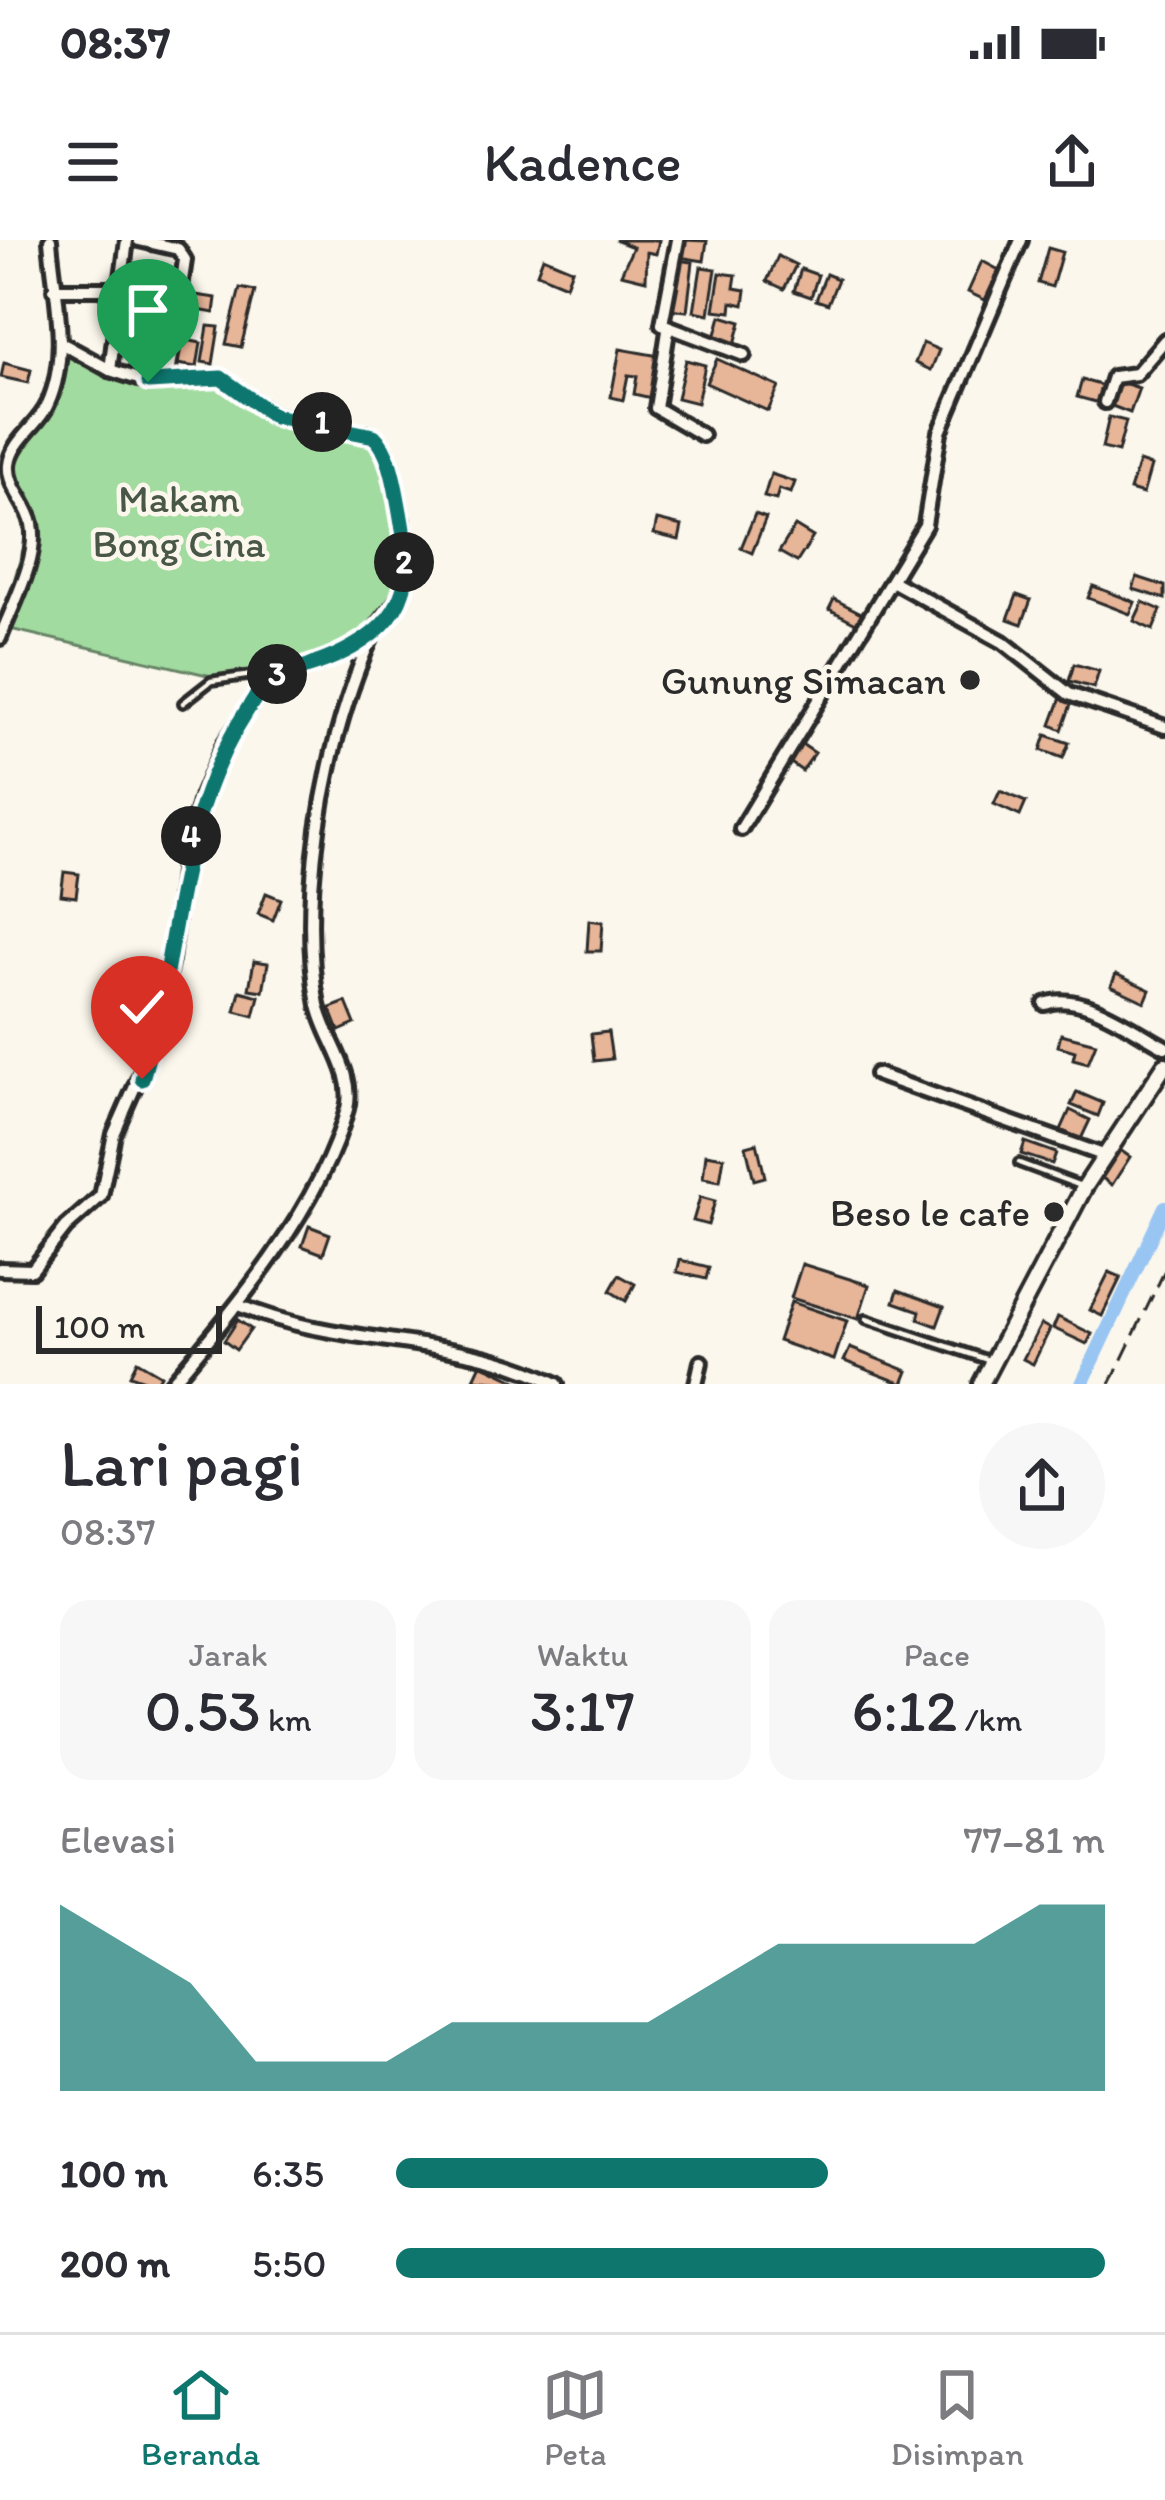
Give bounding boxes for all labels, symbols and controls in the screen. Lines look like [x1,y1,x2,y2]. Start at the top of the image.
text: 08:37 [60,15,170,69]
icon: menu [60,129,126,195]
icon: share [1039,129,1105,195]
text: Kadence [483,130,682,195]
pin [97,259,199,382]
icon: arrive [115,277,181,343]
pin: 1 [292,392,352,452]
text: 1 [314,402,330,441]
park label: Makam Bong Cina [92,475,266,567]
pin: 2 [374,532,434,592]
text: 2 [395,542,413,581]
pin: 3 [247,644,307,704]
text: 3 [268,654,286,693]
place label: Gunung Simacan [661,657,946,704]
marker: Gunung Simacan [957,667,983,693]
pin: 4 [161,806,221,866]
text: 4 [181,816,201,855]
pin [91,956,193,1079]
icon: check [109,974,175,1040]
place label: Beso le cafe [830,1189,1030,1236]
marker: Beso le cafe [1041,1199,1067,1225]
scale bar [36,1300,222,1353]
text: 100 m [54,1307,145,1346]
text: Lari pagi [60,1423,303,1503]
button: share [979,1423,1105,1549]
text: 08:37 [60,1508,156,1555]
text: Jarak [189,1635,268,1674]
text: Waktu [537,1635,628,1674]
text: Pace [904,1635,970,1674]
text: 0.53 [145,1674,261,1746]
text: 3:17 [530,1674,635,1746]
text: 6:12 [851,1674,957,1746]
text: km [261,1700,312,1739]
text: /km [957,1700,1022,1739]
text: Elevasi [60,1816,176,1863]
text: 77–81 m [964,1816,1105,1863]
text: 100 m [60,2150,168,2197]
text: 6:35 [252,2150,324,2197]
text: 200 m [60,2240,170,2287]
text: 5:50 [252,2240,327,2287]
tab: Beranda [141,2362,260,2473]
tab: Peta [542,2362,608,2473]
tab: Disimpan [891,2362,1024,2473]

